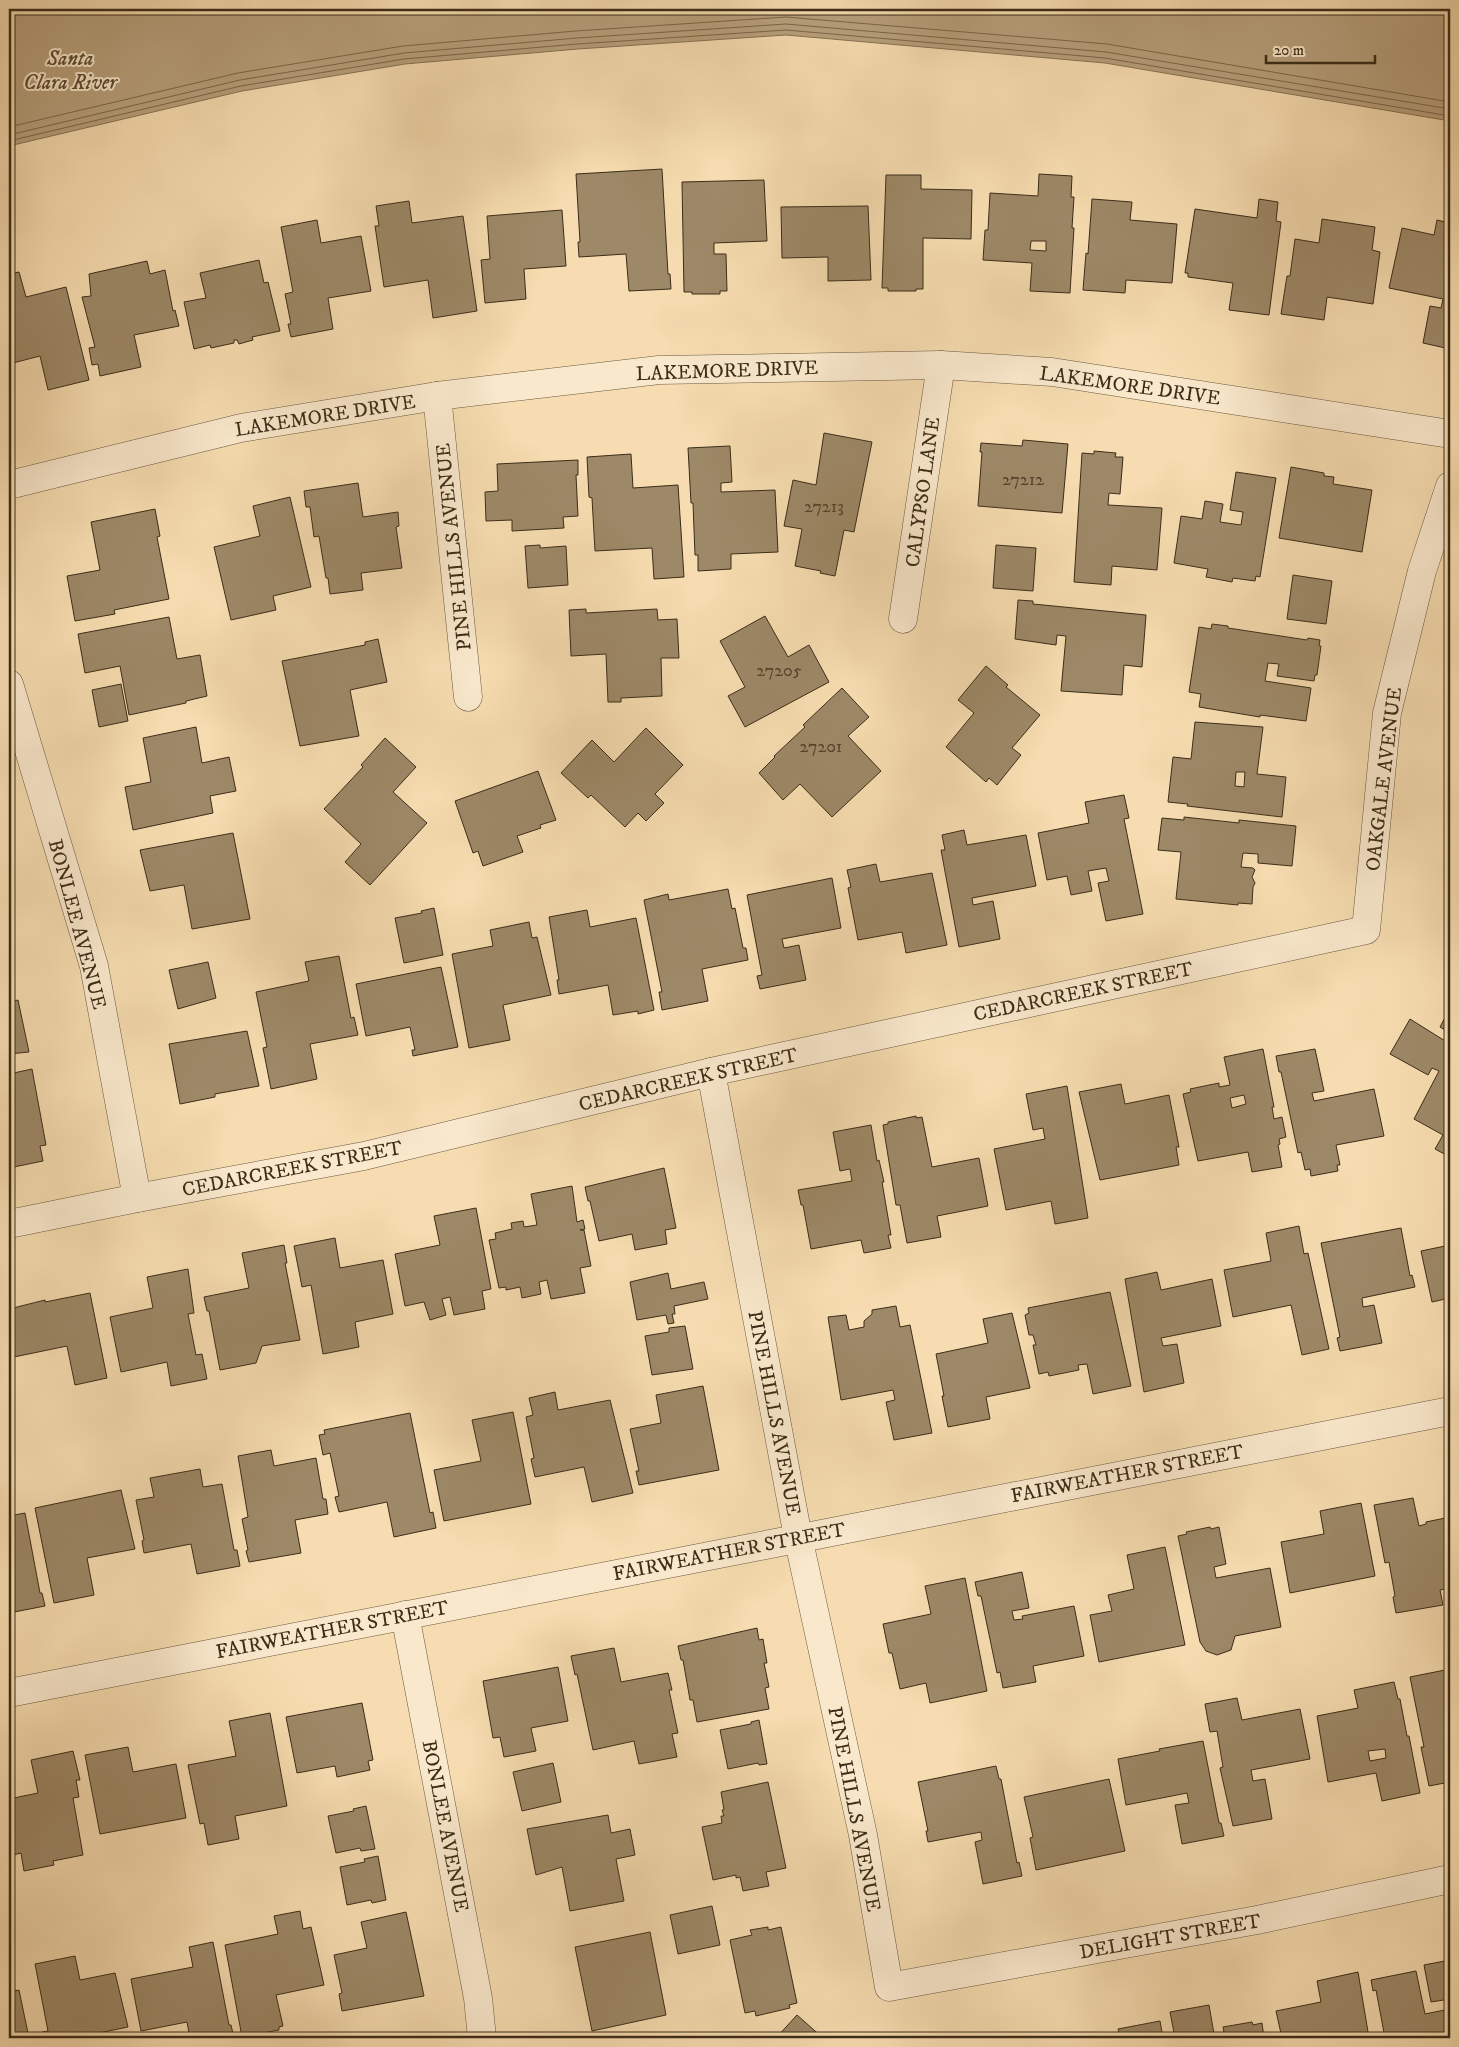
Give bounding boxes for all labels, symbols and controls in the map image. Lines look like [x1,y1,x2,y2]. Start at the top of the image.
scale bar [1266,32,1375,64]
text: 20 m [1274,41,1304,60]
water label: Santa Clara River [23,46,118,96]
street label: LAKEMORE DRIVE [635,356,819,387]
street label: LAKEMORE DRIVE [1038,361,1222,412]
street label: LAKEMORE DRIVE [233,390,417,443]
street label: CALYPSO LANE [901,416,946,569]
street label: PINE HILLS AVENUE [431,442,478,652]
house number: 27212 [1002,469,1044,491]
house number: 27213 [804,496,844,518]
house number: 27205 [756,660,802,682]
street label: OAKGALE AVENUE [1361,686,1408,872]
house number: 27201 [800,736,842,758]
street label: BONLEE AVENUE [42,837,111,1012]
street label: CEDARCREEK STREET [971,957,1195,1028]
street label: CEDARCREEK STREET [577,1043,800,1118]
street label: CEDARCREEK STREET [180,1136,404,1203]
street label: PINE HILLS AVENUE [741,1309,806,1518]
street label: FAIRWEATHER STREET [1009,1440,1246,1509]
street label: FAIRWEATHER STREET [611,1518,848,1587]
street label: FAIRWEATHER STREET [214,1596,451,1665]
street label: PINE HILLS AVENUE [821,1705,886,1914]
street label: BONLEE AVENUE [416,1738,474,1915]
street label: DELIGHT STREET [1078,1909,1263,1966]

